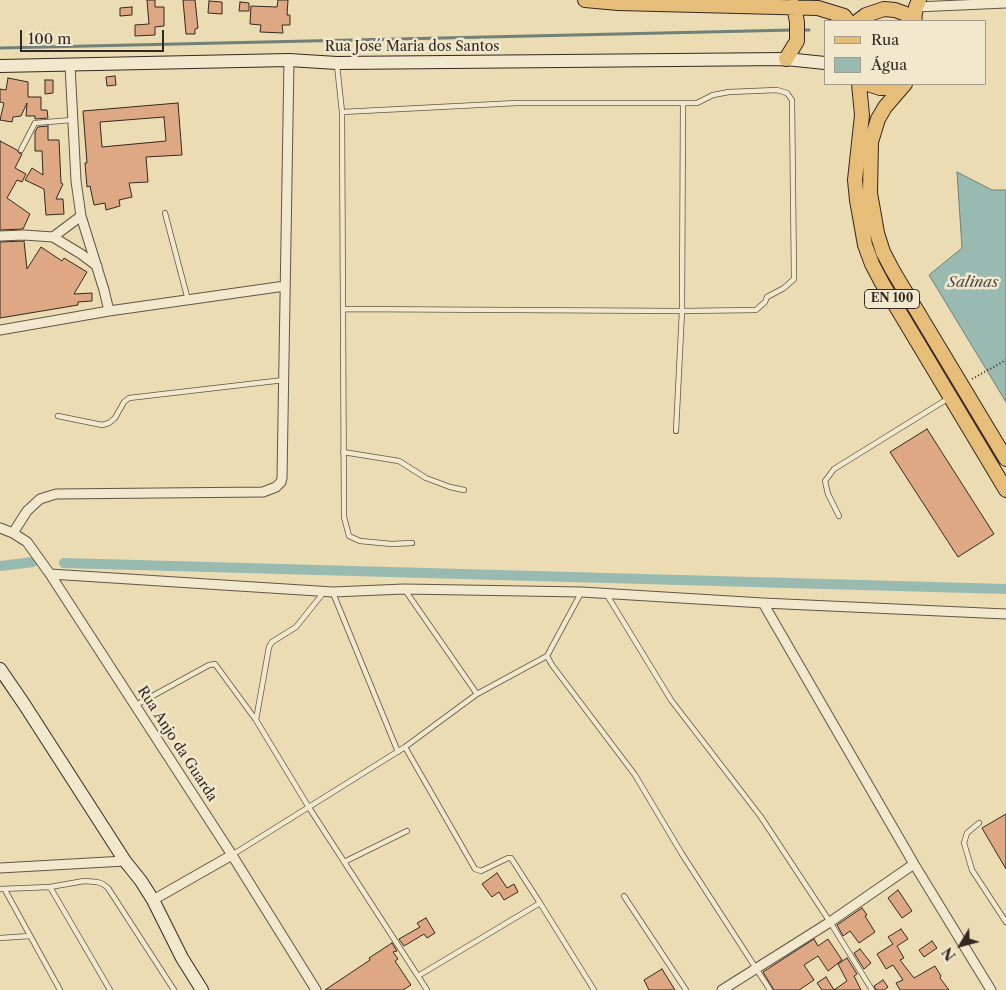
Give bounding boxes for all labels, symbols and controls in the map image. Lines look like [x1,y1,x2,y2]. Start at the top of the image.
scale bar [22,20,166,52]
legend [824,20,986,85]
text: 100 m [28,29,71,48]
text: Rua [871,30,899,49]
street label: Rua José Maria dos Santos [325,39,499,55]
text: Água [871,55,907,74]
water label: Salinas [948,274,998,292]
road number: EN 100 [864,290,920,308]
street label: Rua Anjo da Guarda [133,683,221,805]
north arrow [936,920,986,970]
text: N [938,944,960,964]

